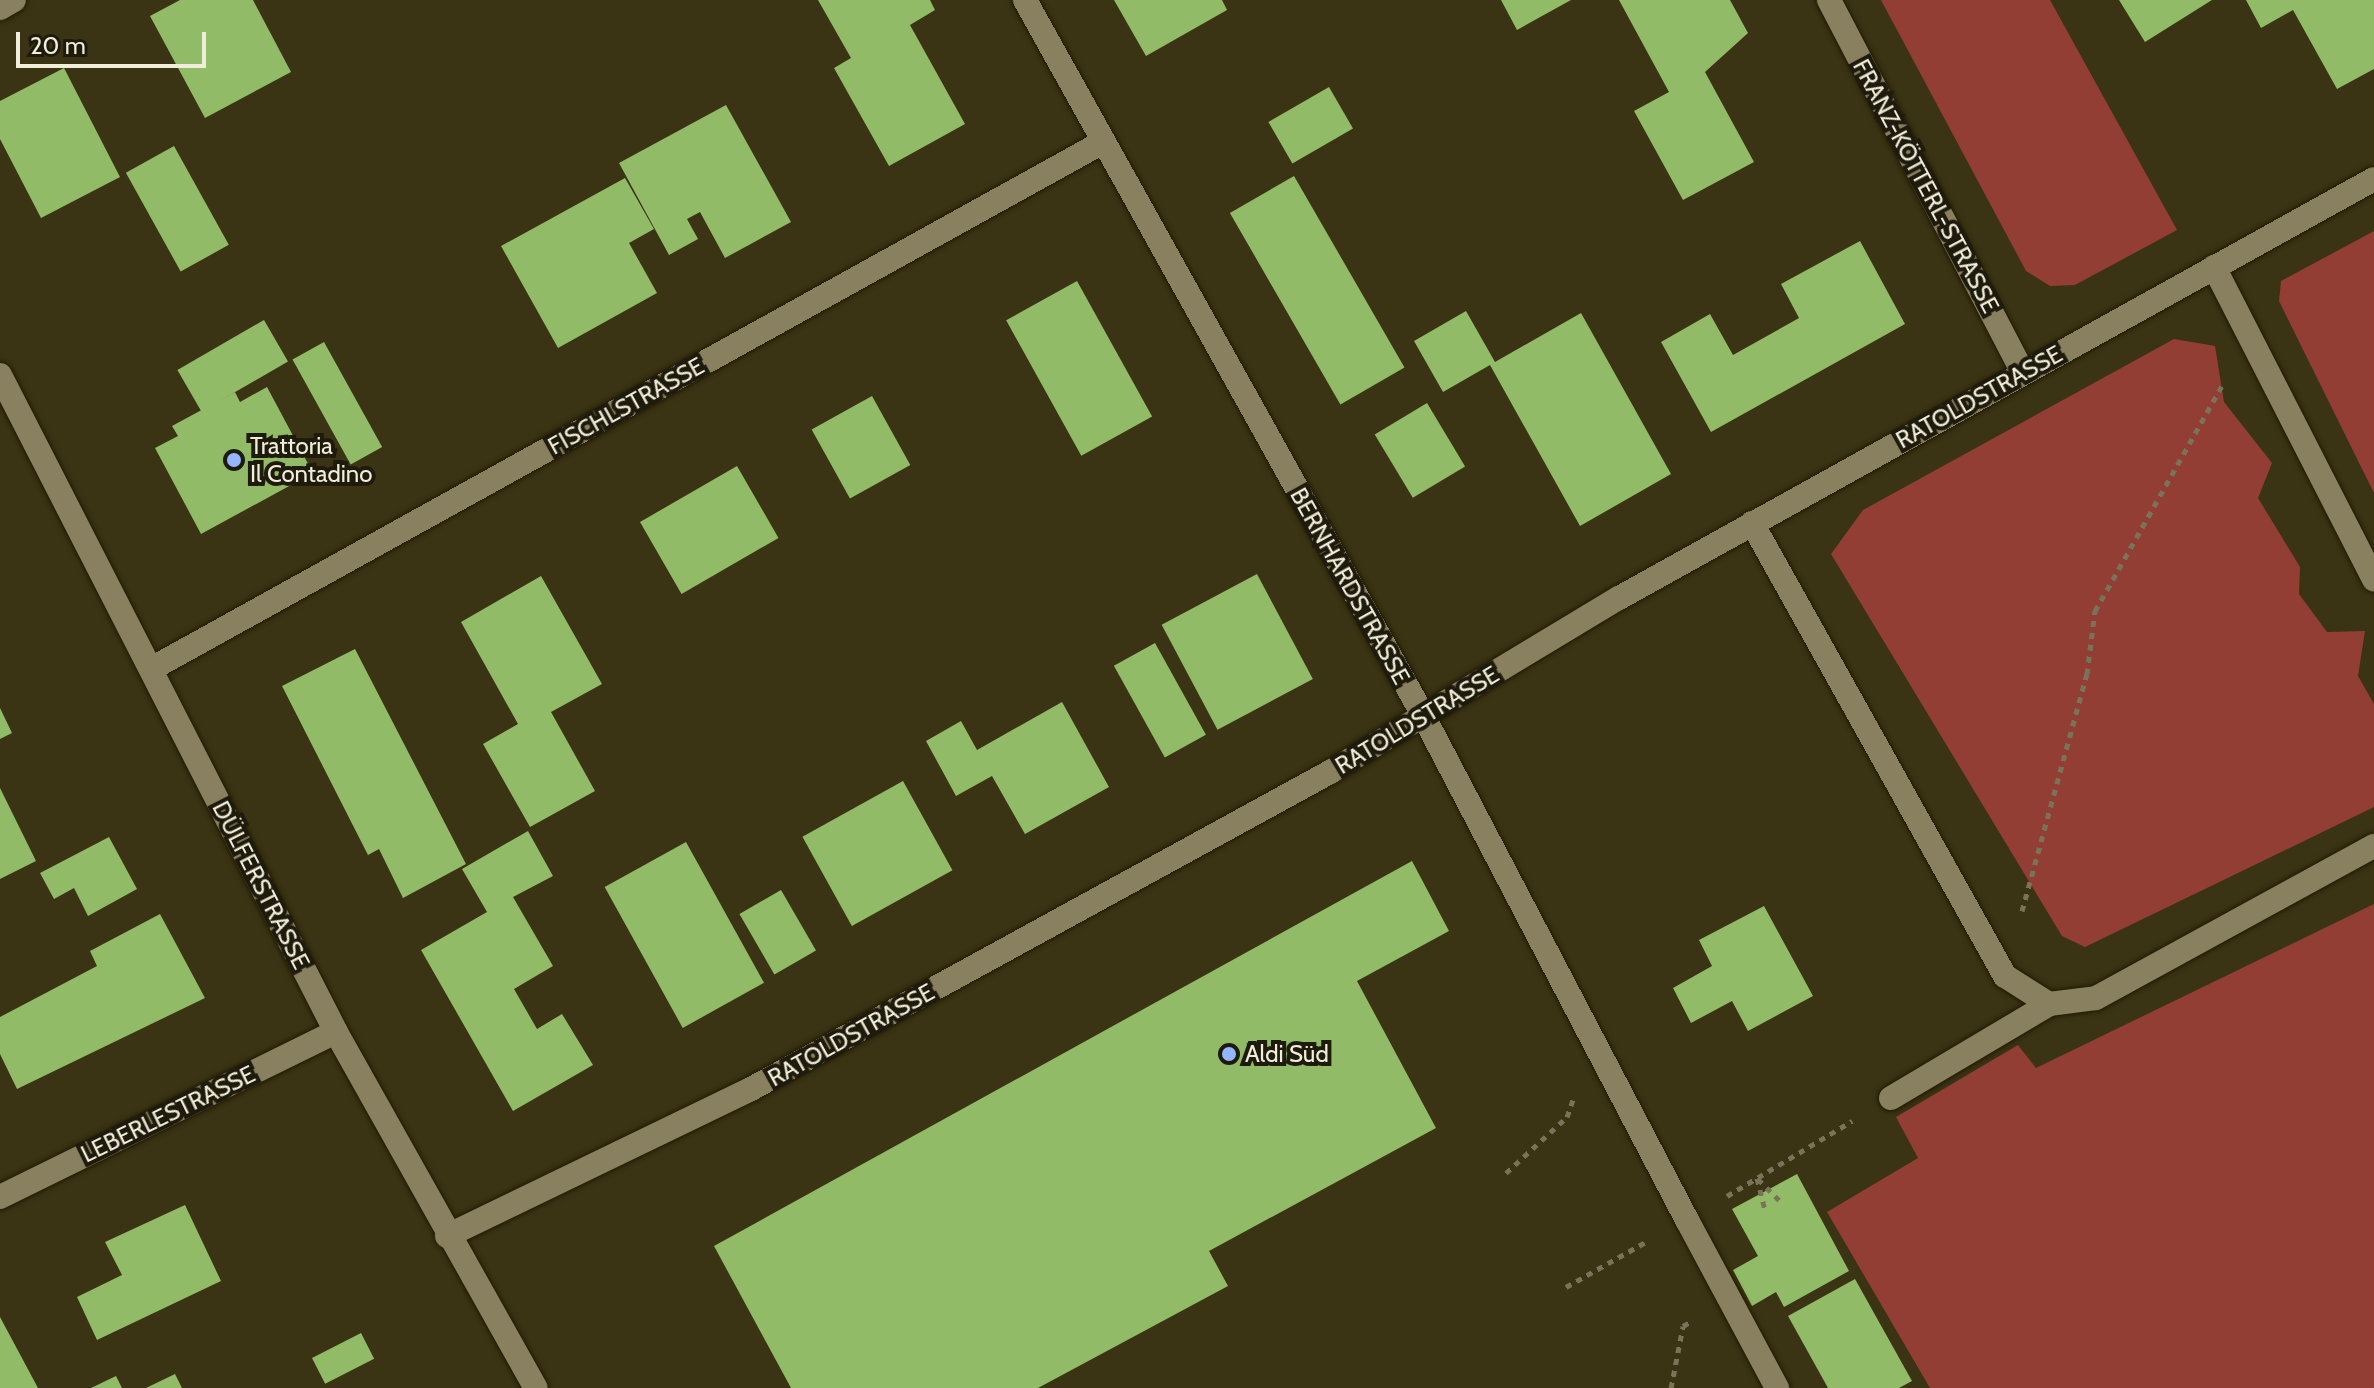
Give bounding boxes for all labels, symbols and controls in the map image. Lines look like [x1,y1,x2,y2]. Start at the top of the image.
scale bar [20,16,210,66]
text: 20 m [30,31,86,60]
street label: FRANZ-KÖTTERL-STRASSE [1847,54,2005,318]
street label: RATOLDSTRASSE [1891,339,2067,455]
street label: FISCHLSTRASSE [543,351,709,461]
place label: Trattoria Il Contadino [250,432,372,488]
marker: Trattoria Il Contadino [225,451,243,469]
street label: BERNHARDSTRASSE [1284,483,1416,689]
street label: RATOLDSTRASSE [1330,660,1504,780]
street label: DÜLFERSTRASSE [206,796,316,974]
street label: RATOLDSTRASSE [763,977,939,1093]
place label: Aldi Süd [1245,1040,1329,1068]
marker: Aldi Süd [1220,1045,1238,1063]
street label: LEBERLESTRASSE [76,1059,260,1169]

